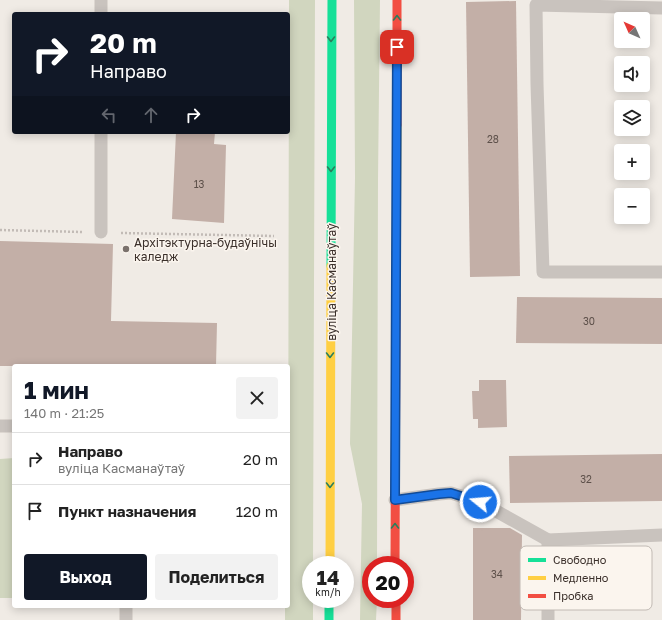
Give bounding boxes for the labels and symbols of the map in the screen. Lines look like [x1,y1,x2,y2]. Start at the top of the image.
north arrow [614,12,650,48]
one-way arrow [393,15,401,21]
pin [380,30,414,64]
one-way arrow [327,36,335,42]
house number: 28 [487,133,499,145]
one-way arrow [327,166,335,172]
house number: 13 [194,178,204,190]
street label: вуліца Касманаўтаў [324,223,339,341]
place label: Архітэктурна-будаўнічы каледж [134,235,277,264]
marker: Архітэктурна-будаўнічы каледж [121,244,131,254]
house number: 30 [583,315,595,327]
one-way arrow [326,352,334,358]
house number: 32 [580,473,592,485]
position arrow [459,481,501,523]
one-way arrow [326,482,334,488]
one-way arrow [391,523,399,529]
legend [520,546,652,610]
text: Свободно [553,553,607,566]
speed limit sign: 20 [362,556,414,608]
house number: 34 [491,568,503,580]
text: Медленно [553,571,609,584]
text: Пробка [553,589,594,602]

